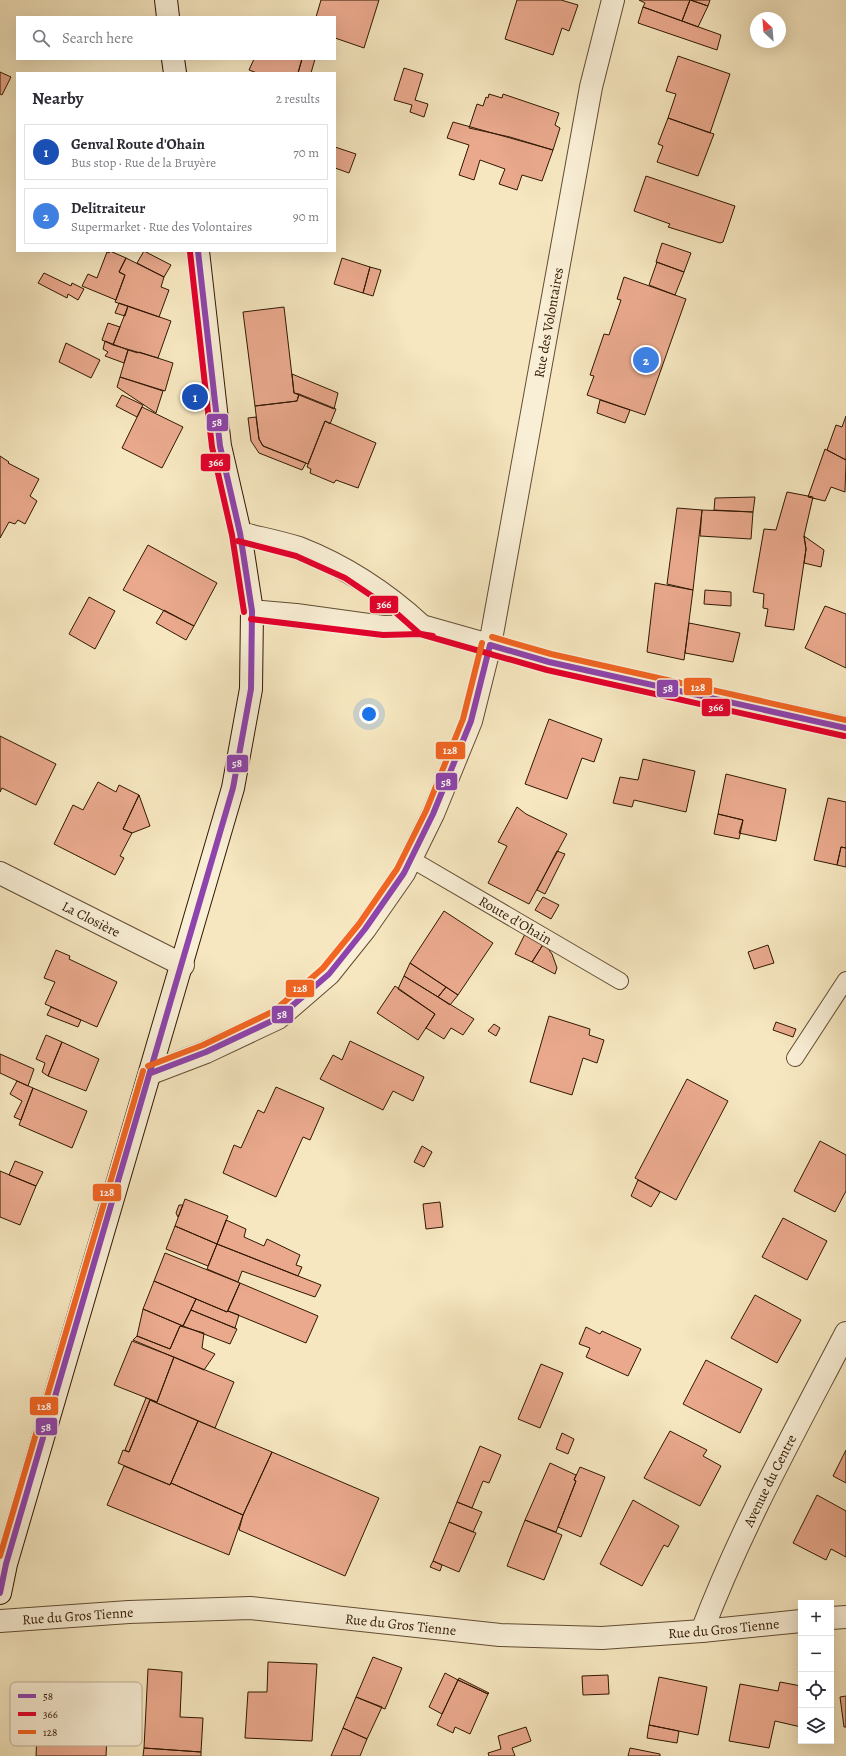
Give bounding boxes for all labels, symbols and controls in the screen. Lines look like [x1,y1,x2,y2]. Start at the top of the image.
north arrow [750,12,786,48]
search box [16,16,336,60]
icon: search [30,27,52,49]
text: Search here [62,28,133,48]
text: Nearby [32,87,83,110]
text: 2 results [276,90,320,107]
text: Genval Route d'Ohain [71,134,205,154]
text: 1 [44,144,48,161]
text: 70 m [293,144,319,161]
text: Bus stop · Rue de la Bruyère [71,154,216,171]
text: Delitraiteur [71,198,145,218]
text: 2 [43,208,49,225]
text: 90 m [293,208,319,225]
text: Supermarket · Rue des Volontaires [71,218,252,235]
street label: Rue des Volontaires [529,266,568,379]
pin: 2 [633,345,659,375]
pin: 1 [182,382,208,412]
line badge: 58 [206,413,229,432]
text: 58 [212,415,222,430]
line badge: 366 [200,453,231,472]
text: 366 [208,455,224,470]
line badge: 366 [369,595,399,614]
text: 366 [376,597,392,612]
line badge: 128 [683,677,713,696]
line badge: 58 [656,679,679,698]
text: 128 [691,680,705,695]
text: 58 [663,681,673,696]
line badge: 366 [701,698,731,717]
text: 366 [708,700,724,715]
your location [359,704,379,724]
line badge: 128 [435,741,466,760]
text: 128 [443,743,457,758]
line badge: 58 [226,754,249,773]
text: 58 [232,756,242,771]
line badge: 58 [435,772,458,791]
text: 58 [441,775,451,790]
street label: Route d'Ohain [475,891,556,949]
street label: La Closière [59,896,124,941]
line badge: 128 [285,979,315,998]
text: 128 [293,981,307,996]
line badge: 58 [271,1005,294,1024]
text: 58 [277,1007,287,1022]
line badge: 128 [92,1183,122,1202]
text: 128 [100,1185,114,1200]
line badge: 128 [29,1396,59,1416]
text: 128 [37,1399,51,1414]
line badge: 58 [35,1417,58,1436]
text: 58 [41,1420,51,1435]
street label: Avenue du Centre [738,1431,801,1531]
map controls [798,1600,834,1744]
button: + [798,1600,834,1636]
street label: Rue du Gros Tienne [22,1602,134,1629]
street label: Rue du Gros Tienne [344,1609,457,1640]
street label: Rue du Gros Tienne [668,1614,780,1643]
button: − [798,1636,834,1672]
button: locate [798,1672,834,1708]
legend [10,1682,142,1746]
text: 58 [43,1689,53,1704]
text: 366 [43,1707,58,1722]
button: layers [798,1708,834,1744]
text: 128 [43,1725,57,1740]

